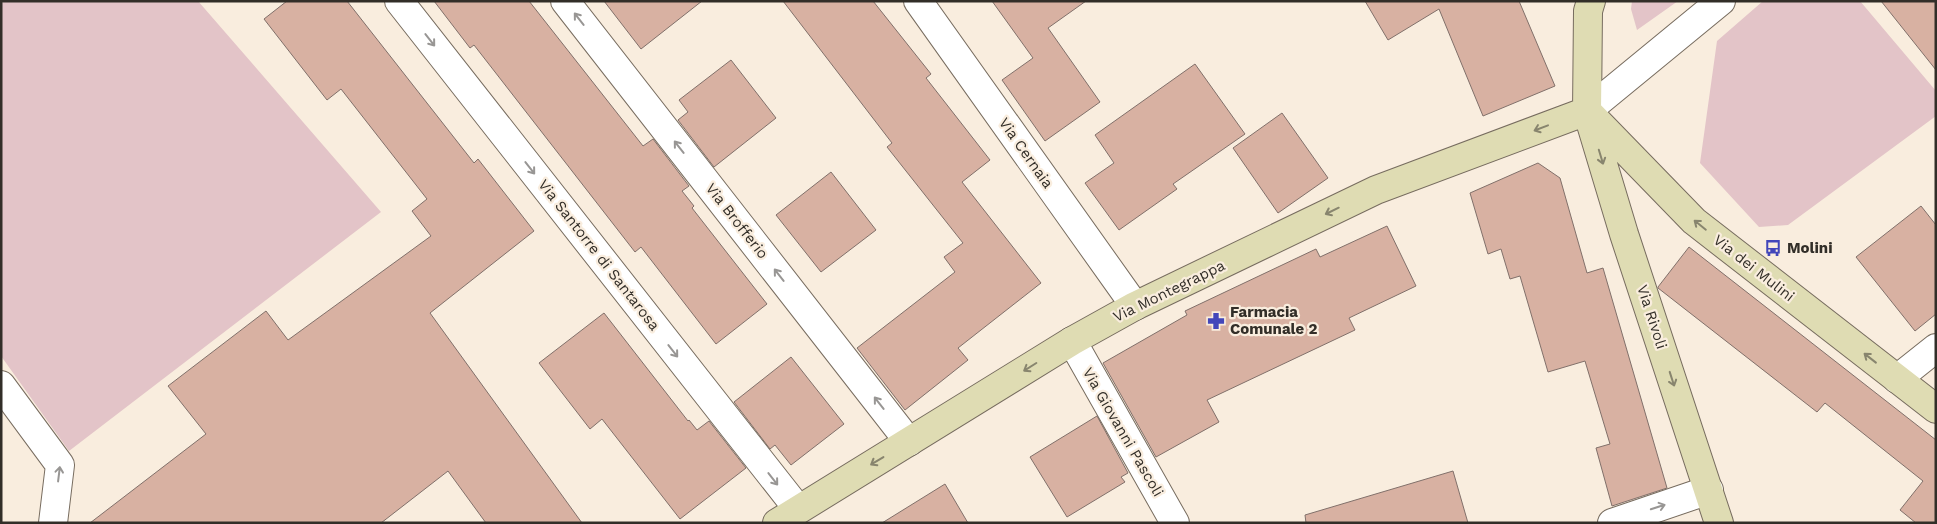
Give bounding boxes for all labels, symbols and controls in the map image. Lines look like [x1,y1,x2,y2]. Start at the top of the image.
one-way arrow [574,13,585,26]
one-way arrow [424,33,435,46]
street label: Via Cernaia [995,114,1057,192]
one-way arrow [1534,123,1549,133]
one-way arrow [674,141,685,154]
one-way arrow [1596,149,1606,165]
one-way arrow [524,161,535,174]
street label: Via Santorre di Santarosa [534,176,664,335]
street label: Via Brofferio [702,180,772,262]
one-way arrow [1325,207,1340,217]
one-way arrow [1694,220,1707,231]
street label: Via dei Mulini [1710,231,1798,305]
bus stop icon: Molini [1763,238,1783,258]
place label: Molini [1787,239,1833,257]
street label: Via Montegrappa [1110,256,1228,326]
one-way arrow [774,269,785,282]
street label: Via Rivoli [1633,283,1671,351]
place label: Farmacia Comunale 2 [1230,303,1317,338]
pharmacy icon: Farmacia Comunale 2 [1206,311,1226,331]
one-way arrow [668,344,679,357]
one-way arrow [1864,352,1877,363]
one-way arrow [1023,362,1037,372]
street label: Via Giovanni Pascoli [1079,364,1167,500]
one-way arrow [1668,370,1677,386]
one-way arrow [874,397,885,410]
one-way arrow [870,457,884,467]
one-way arrow [54,467,64,483]
one-way arrow [768,472,779,485]
one-way arrow [1650,502,1666,512]

